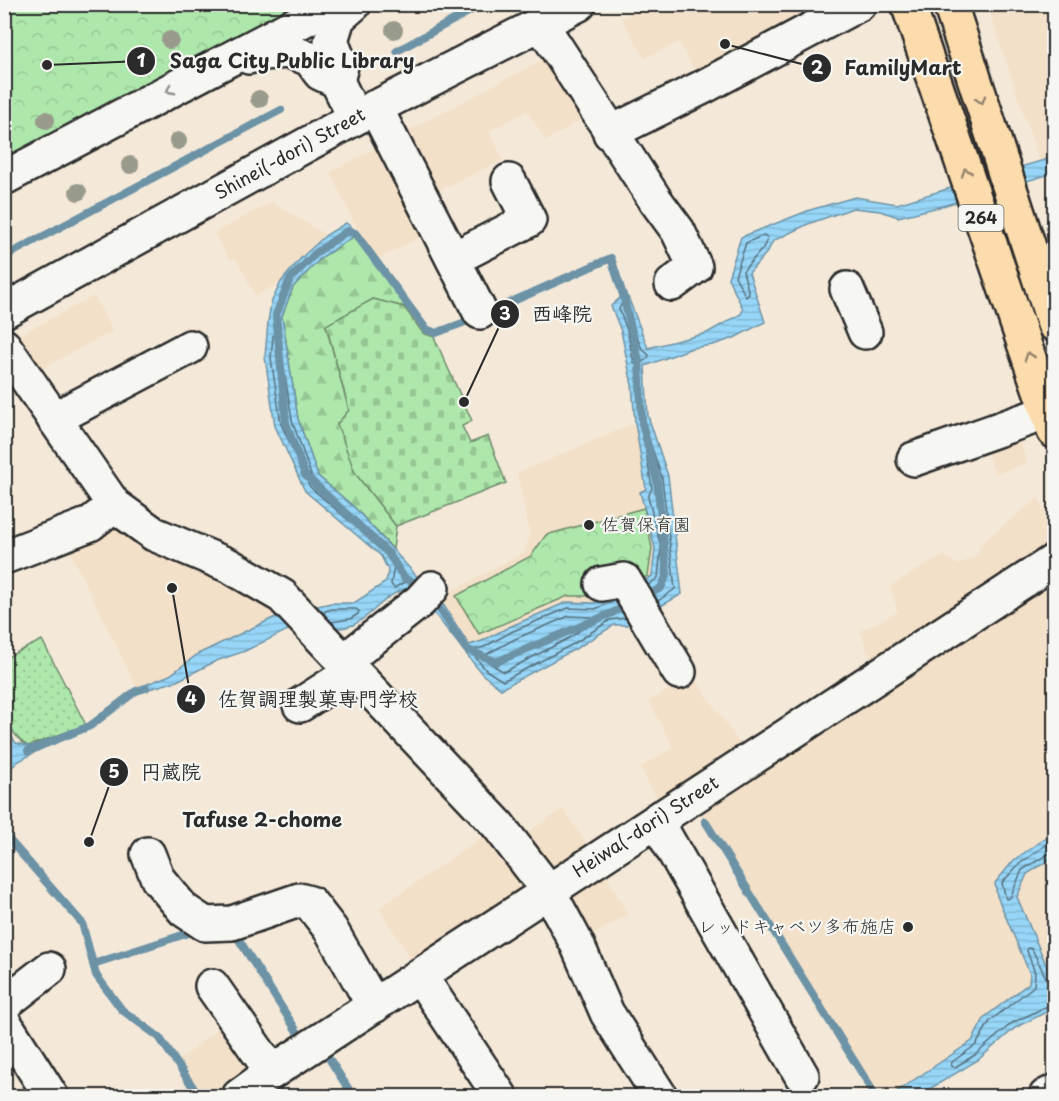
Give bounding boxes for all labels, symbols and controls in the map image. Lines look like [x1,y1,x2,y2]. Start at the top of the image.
callout: Saga City Public Library [126,42,427,80]
text: Saga City Public Library [170,45,414,75]
text: 1 [137,46,146,73]
callout: FamilyMart [802,49,974,87]
text: FamilyMart [844,52,962,82]
text: 2 [811,53,824,80]
one-way arrow [166,83,177,94]
one-way arrow [974,94,987,105]
street label: Shinei(-dori) Street [209,100,370,205]
one-way arrow [960,167,973,178]
road number: 264 [958,205,1004,231]
callout: 西峰院 [490,295,604,333]
text: 西峰院 [532,298,592,328]
text: 3 [499,299,511,326]
one-way arrow [1023,351,1036,362]
place label: 佐賀保育園 [601,510,691,537]
marker: 佐賀保育園 [582,518,596,532]
callout: 佐賀調理製菓専門学校 [176,680,430,718]
text: 佐賀調理製菓専門学校 [218,683,418,713]
text: 4 [185,684,197,711]
callout: 円蔵院 [99,753,213,791]
text: 円蔵院 [141,756,201,786]
text: 5 [108,757,120,784]
street label: Heiwa(-dori) Street [567,768,724,883]
district label: Tafuse 2-chome [182,804,342,834]
place label: レッドキャベツ多布施店 [698,912,896,939]
marker: レッドキャベツ多布施店 [901,920,915,934]

